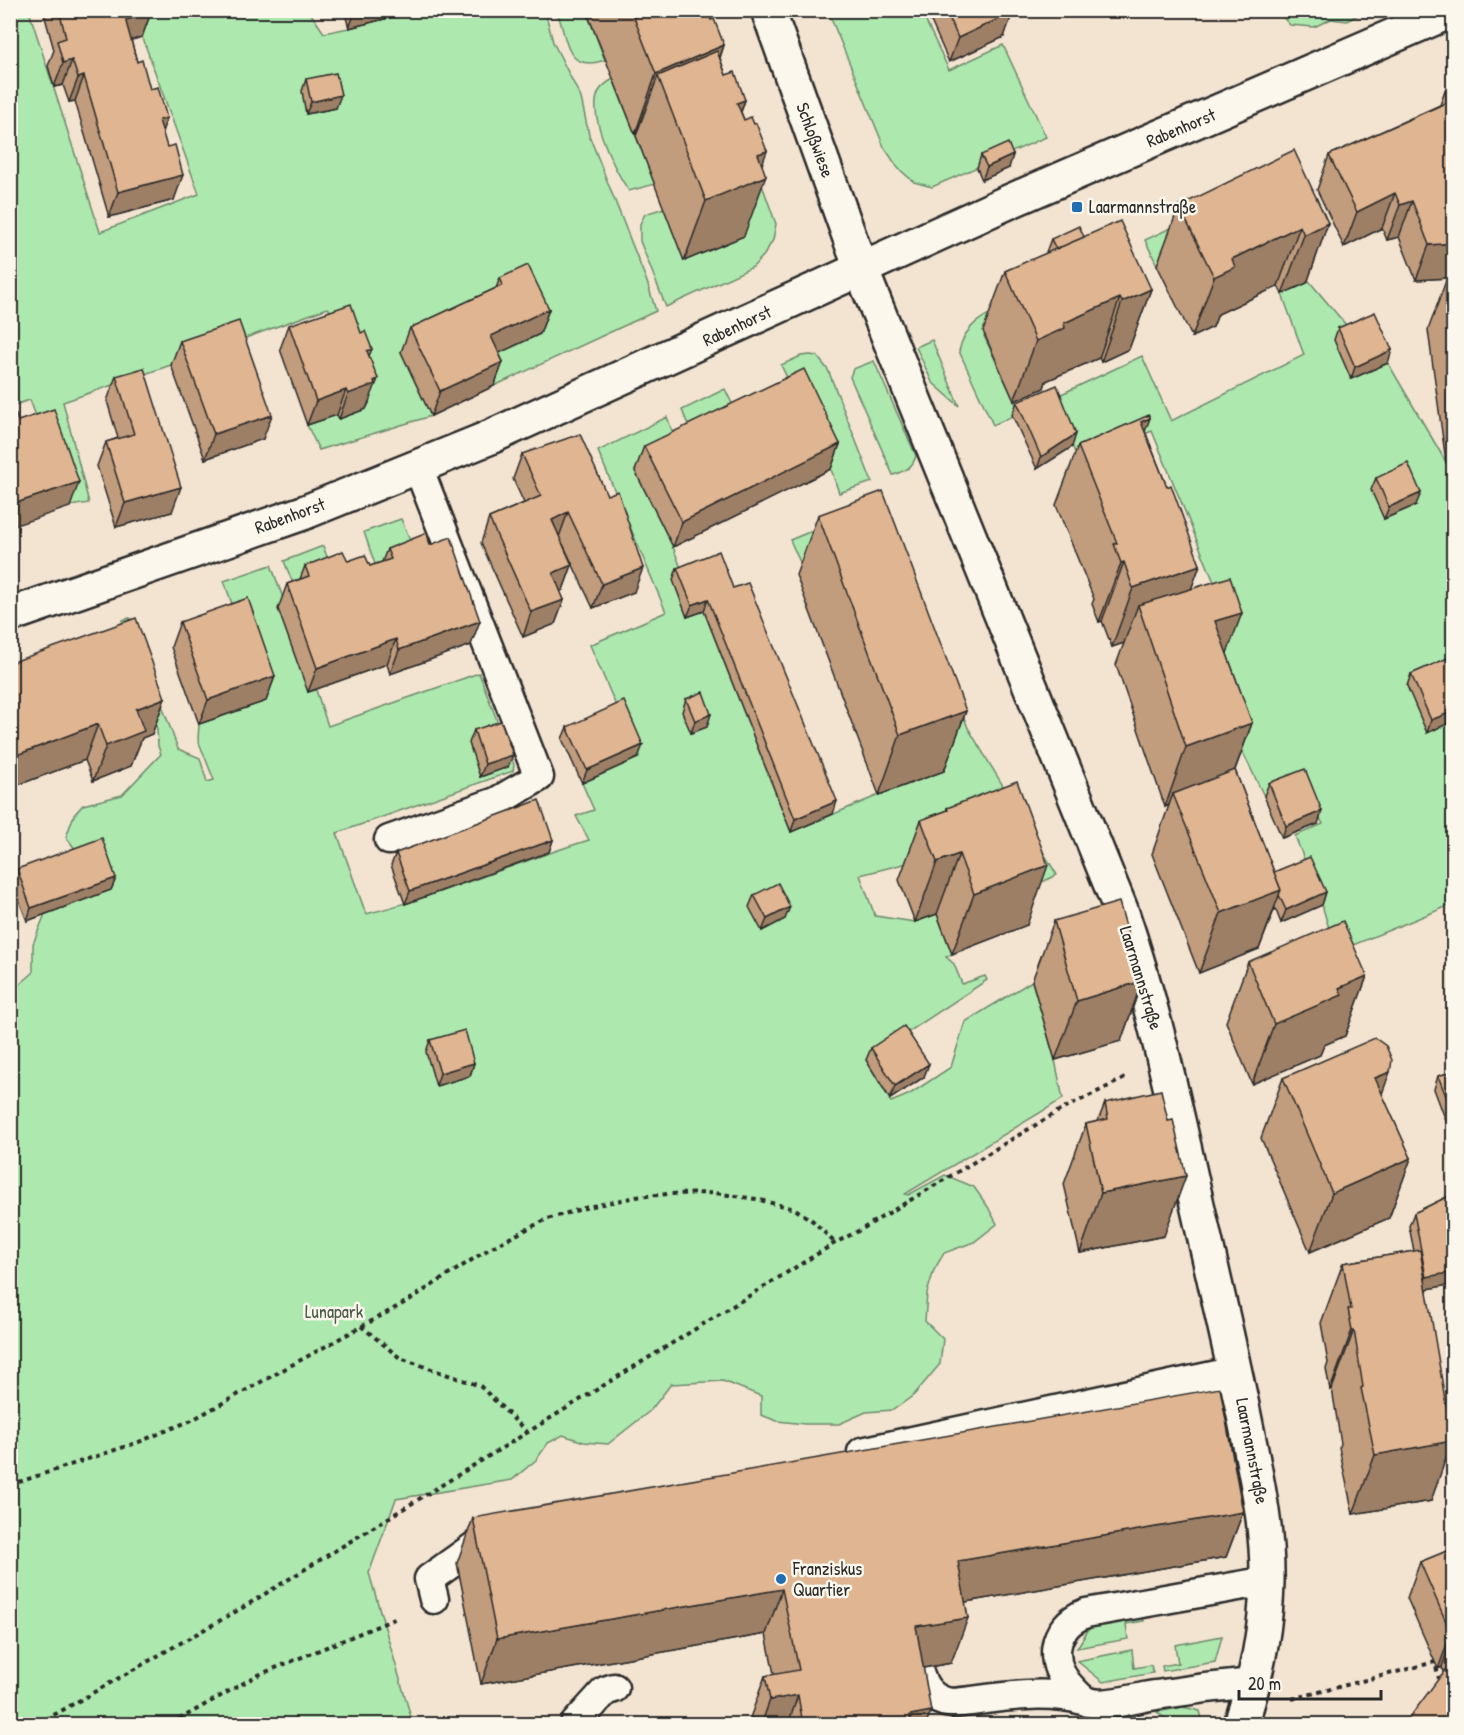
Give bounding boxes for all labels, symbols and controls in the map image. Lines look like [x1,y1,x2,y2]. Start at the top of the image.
street label: Schloßwiese [790,99,841,181]
street label: Rabenhorst [1142,101,1220,153]
place label: Laarmannstraße [1089,194,1196,219]
marker: Laarmannstraße [1070,200,1084,214]
street label: Rabenhorst [699,298,776,352]
street label: Rabenhorst [251,491,329,540]
street label: Laarmannstraße [1114,923,1169,1033]
park label: Lunapark [305,1299,364,1324]
street label: Laarmannstraße [1230,1396,1275,1506]
place label: Franziskus Quartier [792,1556,862,1602]
marker: Franziskus Quartier [774,1572,788,1586]
scale bar [1239,1663,1382,1701]
text: 20 m [1248,1671,1281,1696]

